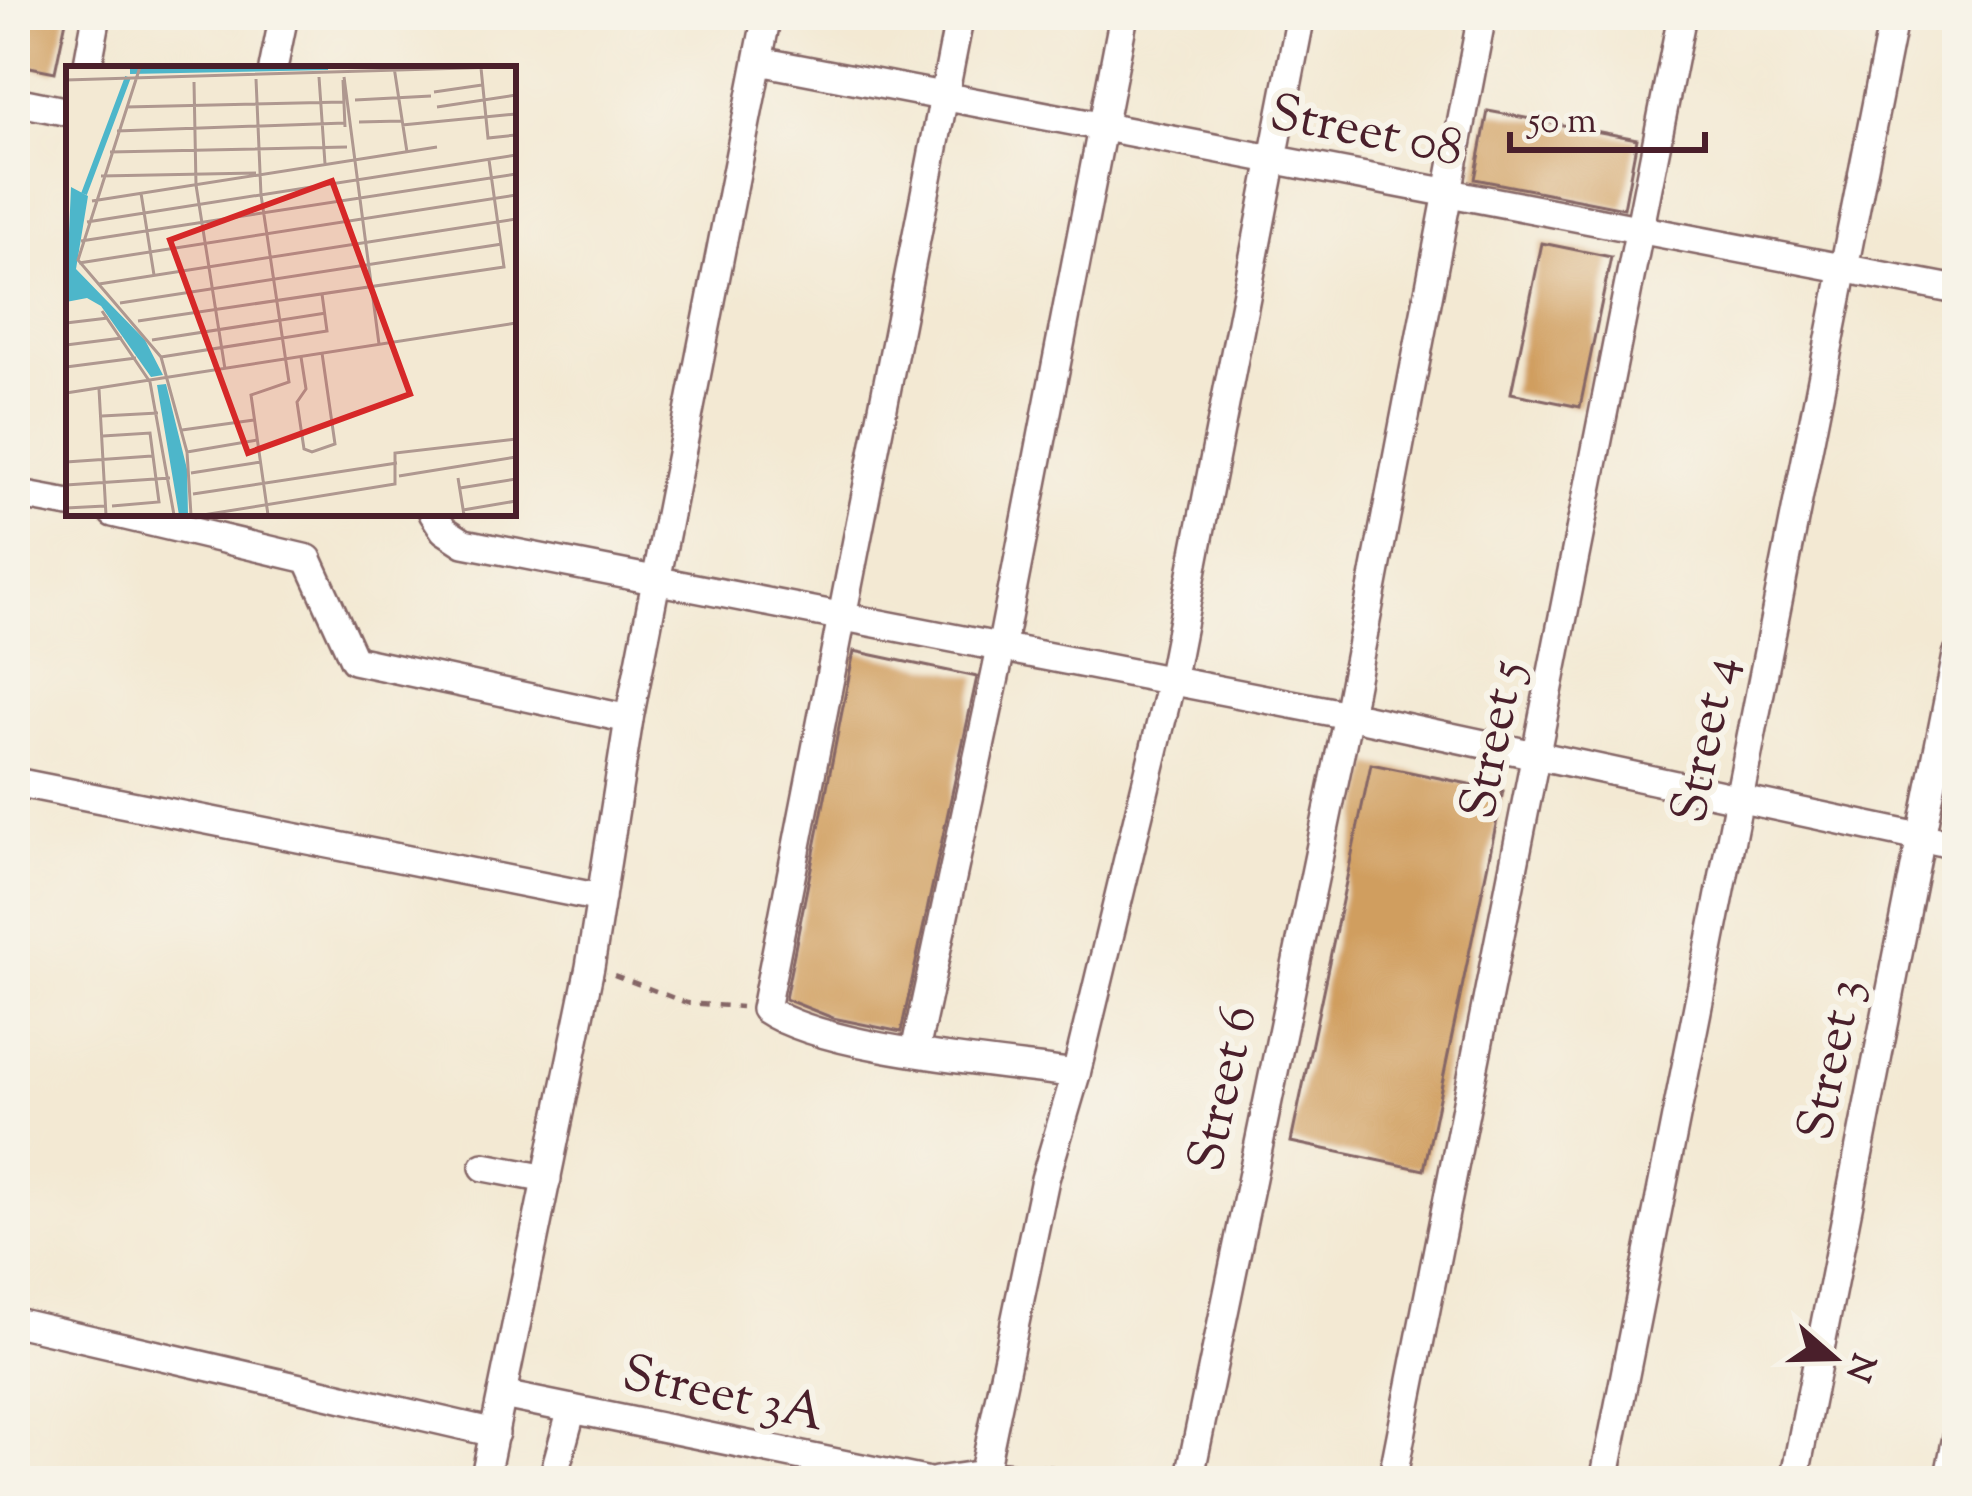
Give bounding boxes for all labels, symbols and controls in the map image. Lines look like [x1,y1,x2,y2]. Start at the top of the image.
inset map [66,66,516,516]
scale bar [1510,78,1705,152]
street label: Street 08 [1263,79,1469,188]
text: 50 m [1526,97,1597,149]
street label: Street 4 [1656,651,1759,830]
street label: Street 5 [1444,655,1546,826]
street label: Street 3 [1782,973,1885,1147]
street label: Street 6 [1172,999,1279,1179]
north arrow [1774,1298,1894,1418]
street label: Street 3A [615,1339,830,1453]
text: N [1831,1346,1885,1387]

